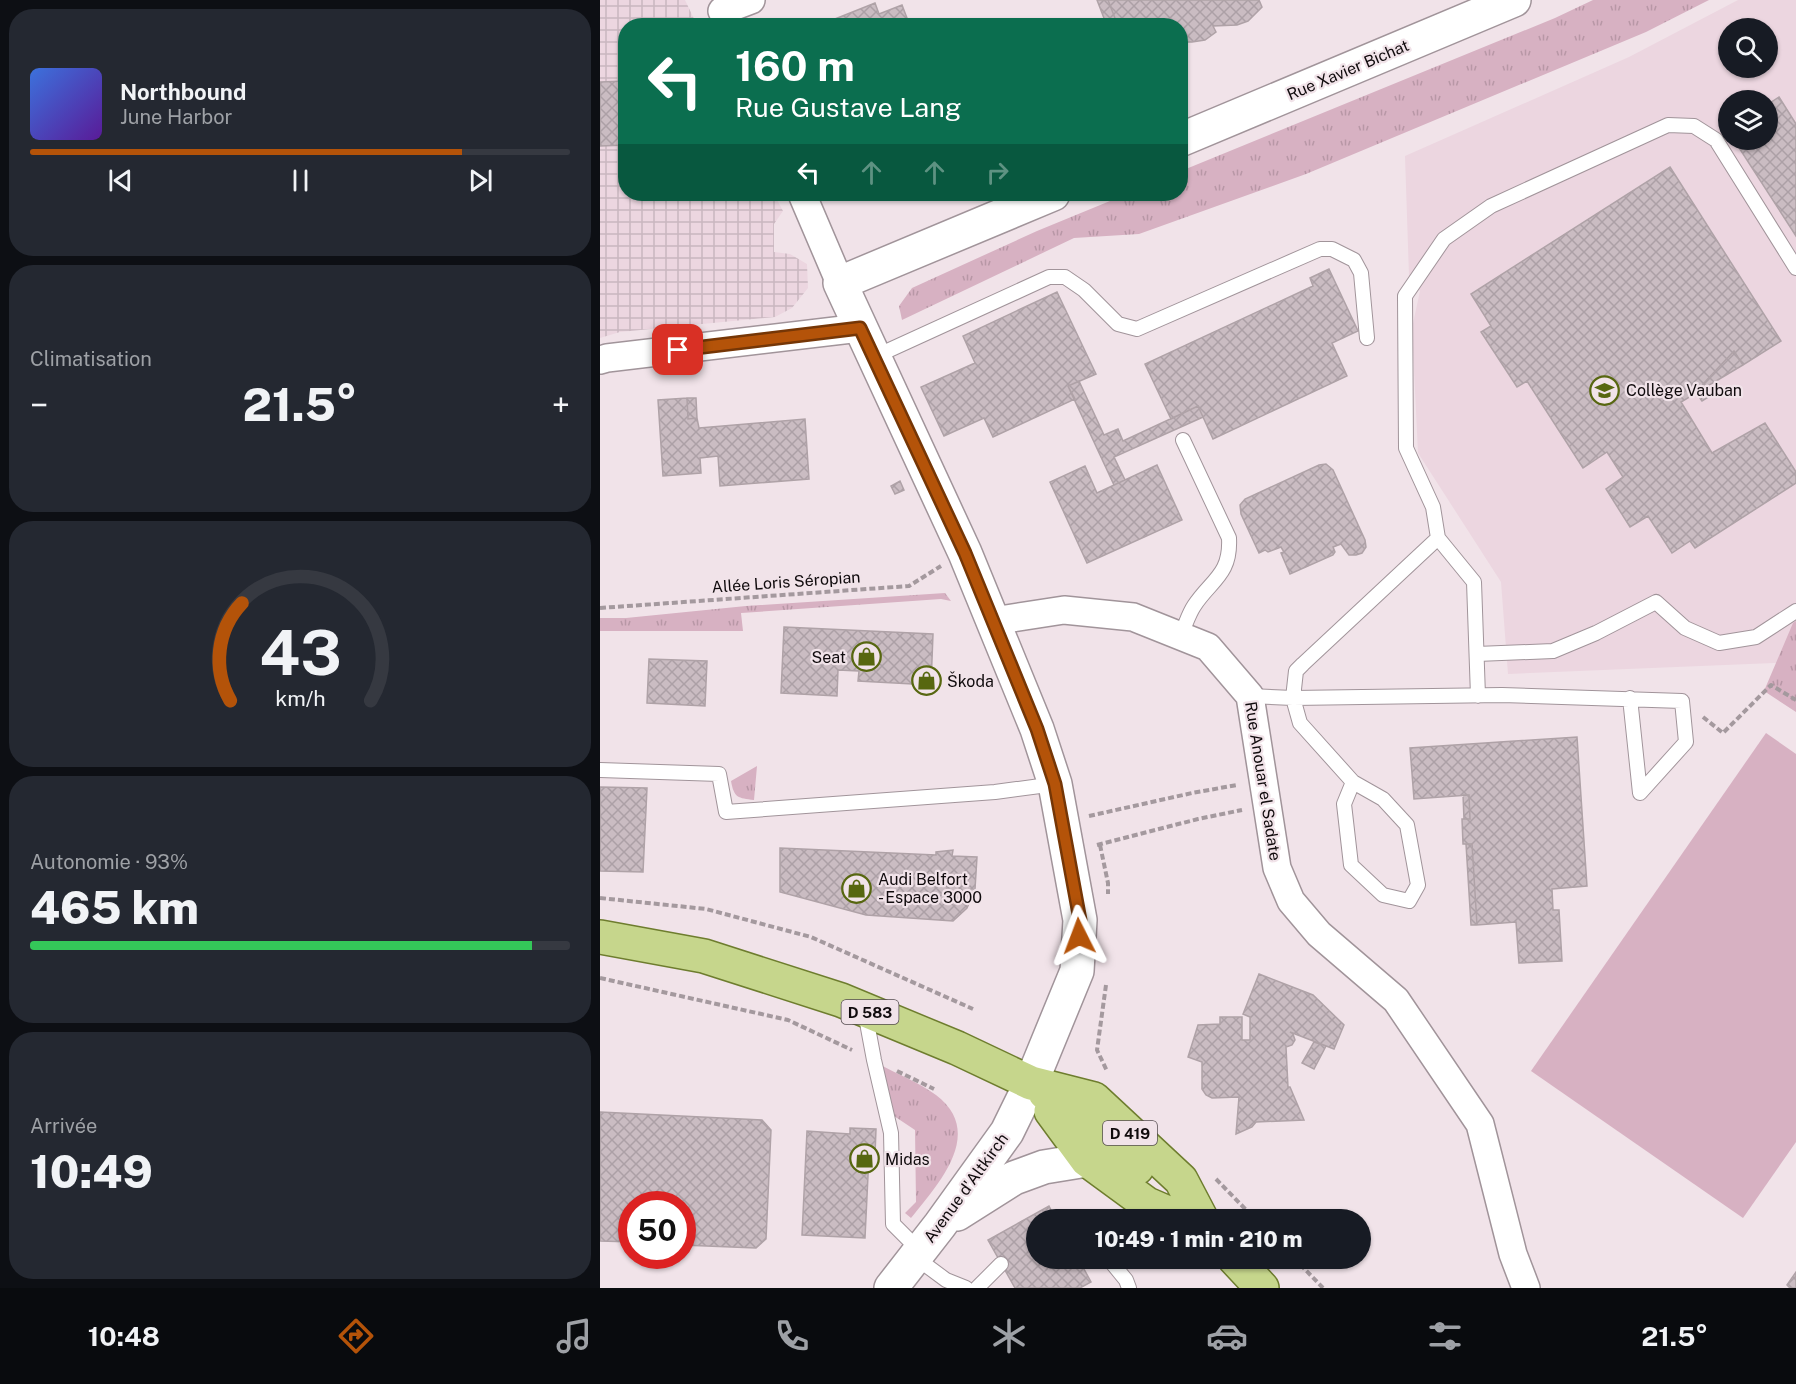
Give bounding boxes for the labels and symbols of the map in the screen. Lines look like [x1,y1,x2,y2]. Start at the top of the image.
street label: Rue Xavier Bichat [1284,36,1412,104]
pin [652,324,703,375]
school or university icon: Collège Vauban [1589,374,1621,406]
place label: Collège Vauban [1626,381,1742,400]
street label: Allée Loris Séropian [711,567,861,597]
shop icon: Seat [851,641,883,673]
place label: Seat [812,648,846,667]
shop icon: Škoda [910,665,942,697]
place label: Škoda [947,671,994,691]
street label: Rue Anouar el Sadate [1241,700,1285,862]
place label: Audi Belfort - Espace 3000 [878,870,982,907]
shop icon: Audi Belfort - Espace 3000 [841,872,873,904]
position arrow [1047,904,1111,968]
road number: D 583 [842,1000,898,1024]
road number: D 419 [1103,1121,1157,1145]
street label: Avenue d'Altkirch [920,1130,1012,1246]
shop icon: Midas [848,1143,880,1175]
place label: Midas [885,1150,930,1169]
speed limit sign: 50 [618,1191,696,1269]

